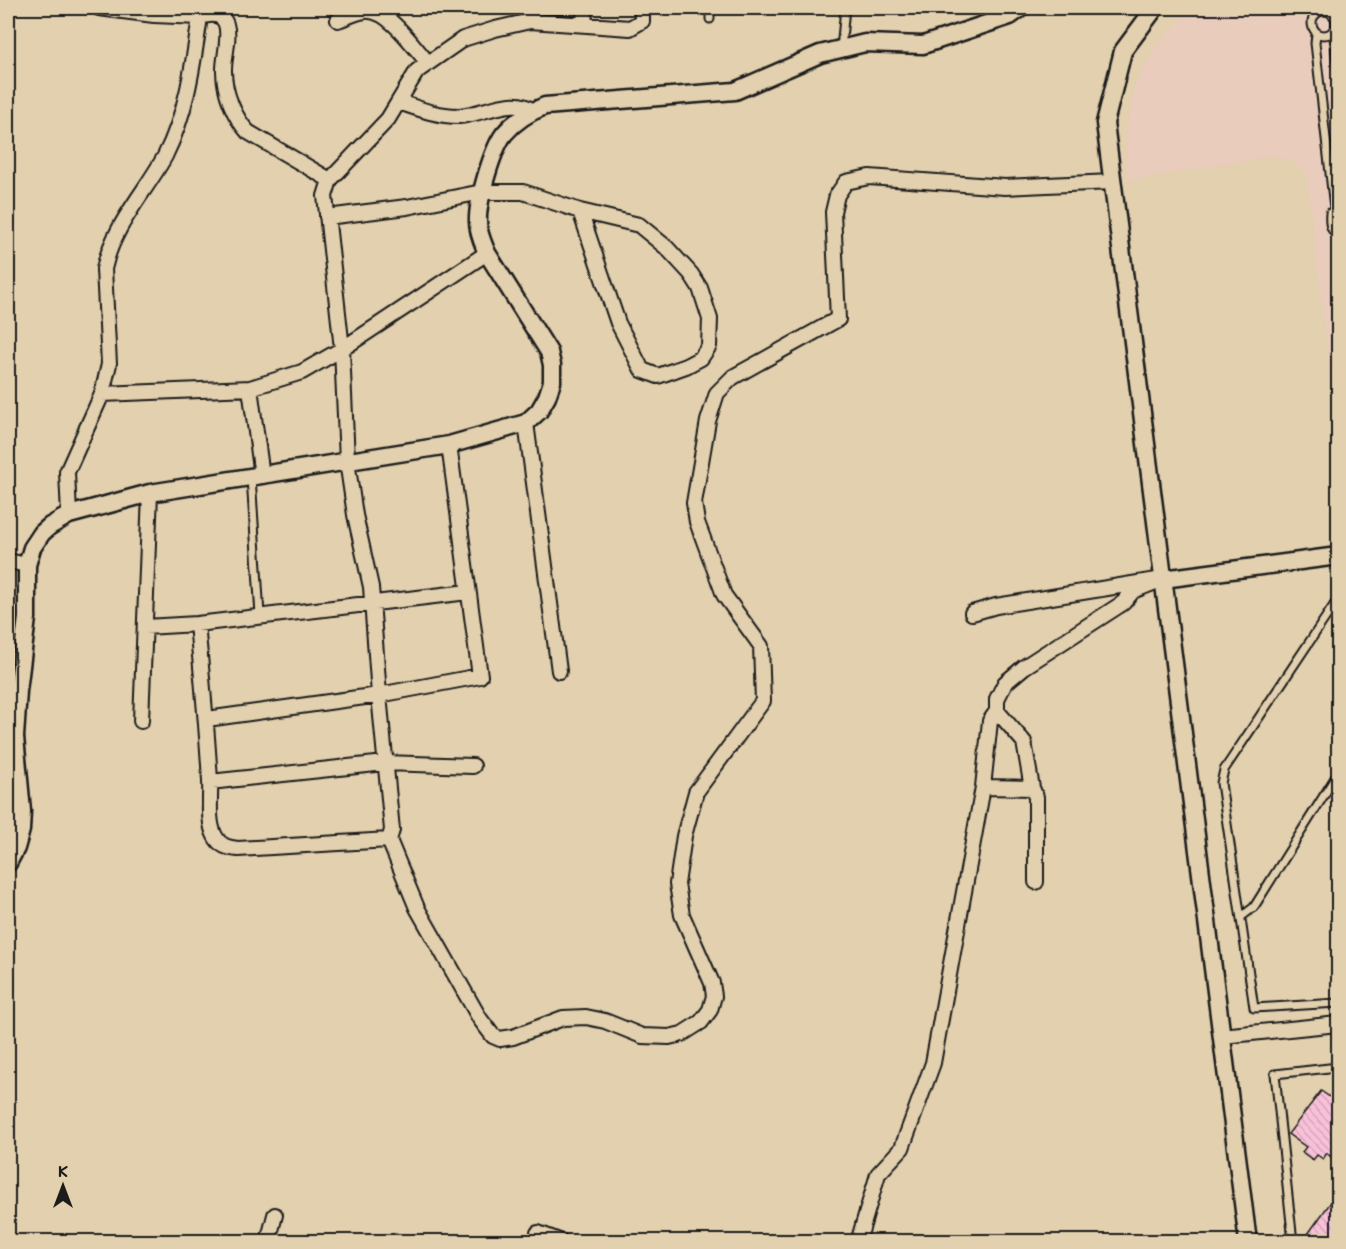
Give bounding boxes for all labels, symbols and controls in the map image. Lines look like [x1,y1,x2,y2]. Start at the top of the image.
north arrow [33,1156,93,1216]
text: K [58,1160,68,1181]

